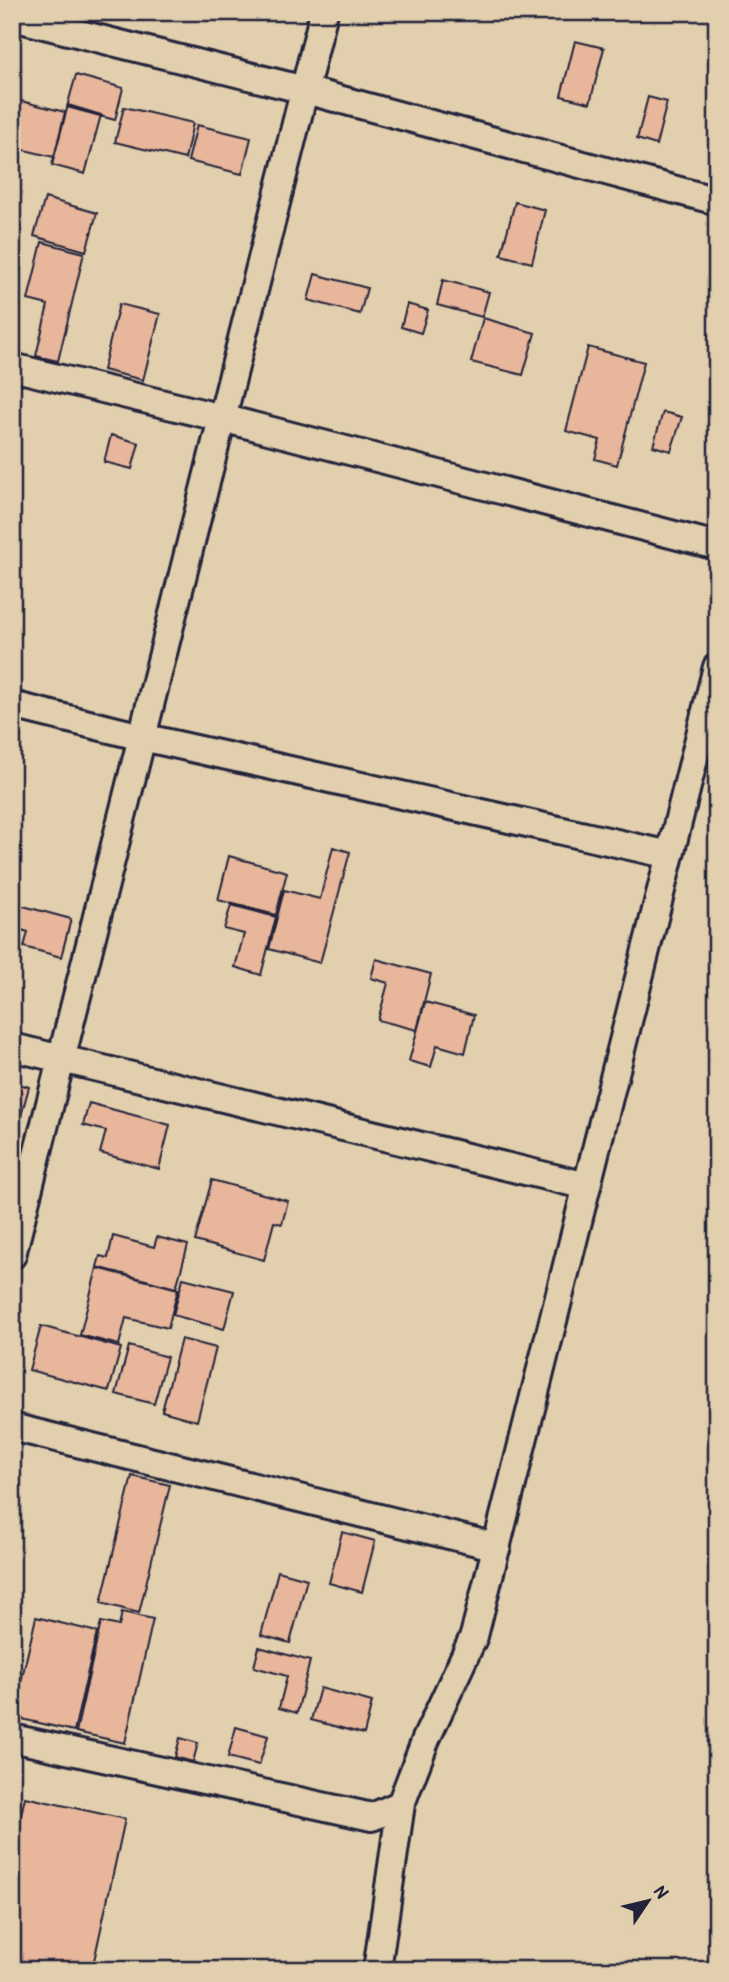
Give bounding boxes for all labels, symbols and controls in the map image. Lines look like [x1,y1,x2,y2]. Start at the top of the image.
north arrow [614,1867,684,1937]
text: N [648,1880,675,1903]

